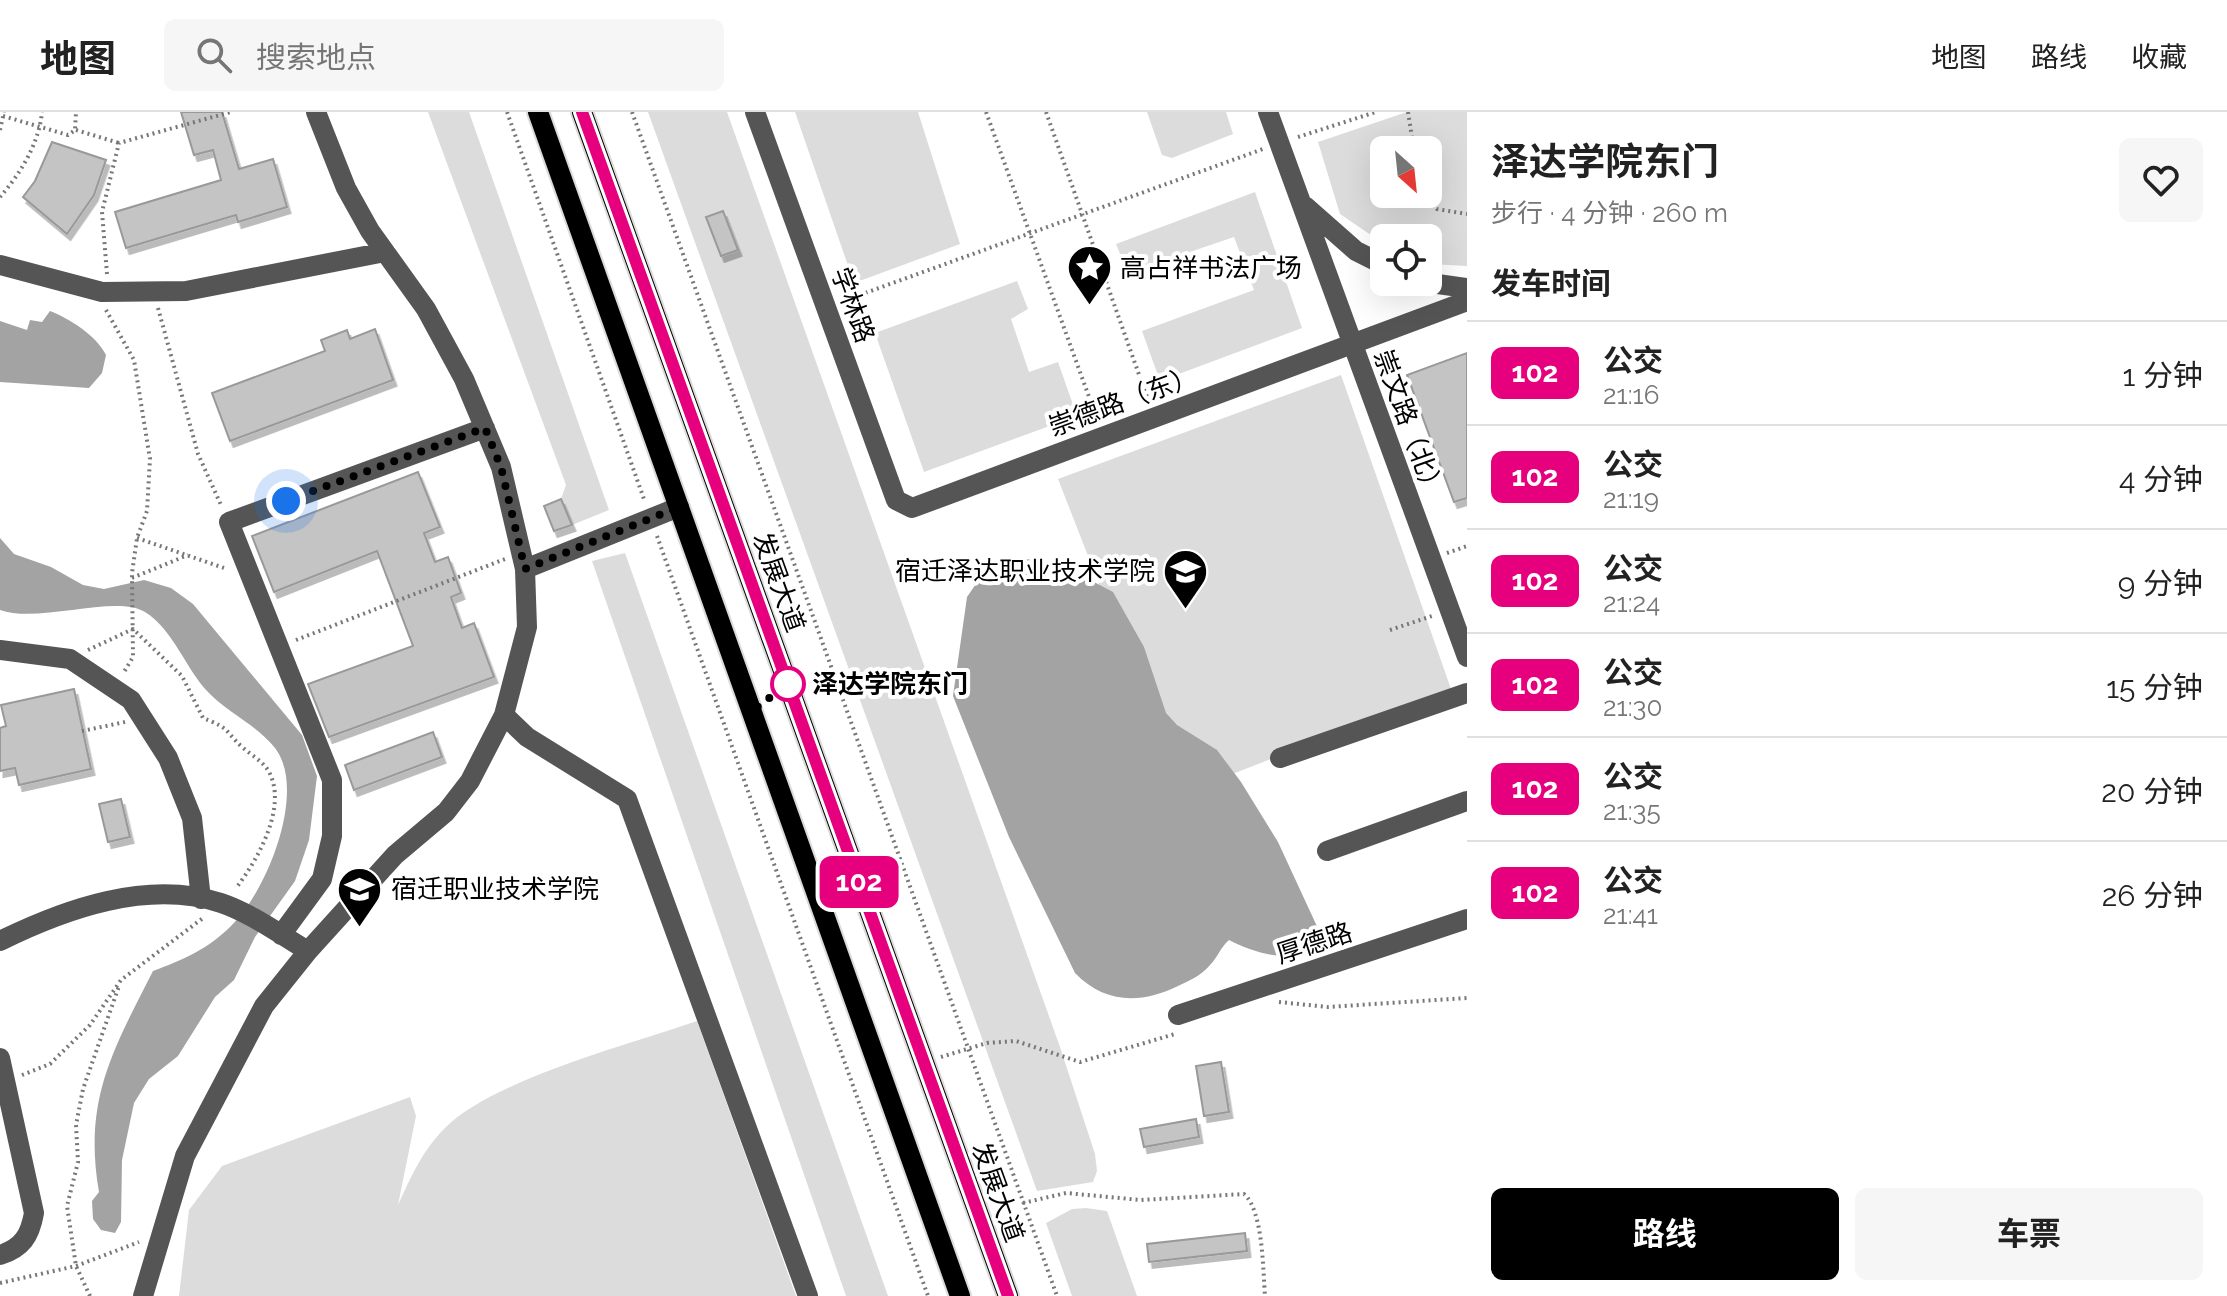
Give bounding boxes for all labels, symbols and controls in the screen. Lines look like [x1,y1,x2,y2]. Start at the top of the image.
search box [164,19,724,91]
icon: search [192,33,236,77]
text: 地图 [40,36,116,81]
text: 搜索地点 [256,40,376,75]
text: 地图 [1931,41,1987,74]
text: 路线 [2031,41,2087,74]
text: 收藏 [2131,41,2187,74]
north arrow [1370,136,1442,208]
map controls [1370,136,1442,296]
button: heart [2119,138,2203,222]
text: 泽达学院东门 [1491,139,1719,184]
text: 步行 · 4 分钟 · 260 m [1491,198,1728,228]
button: locate [1370,224,1442,296]
place icon: 高占祥书法广场 [1065,244,1113,307]
place label: 高占祥书法广场 [1120,253,1302,283]
street label: 学林路 [826,263,880,347]
text: 发车时间 [1491,266,1611,301]
text: 公交 [1603,343,1663,378]
street label: 崇文路（北） [1368,346,1450,502]
text: 102 [1512,356,1558,389]
text: 1 分钟 [2123,358,2203,393]
street label: 崇德路（东） [1045,360,1201,442]
text: 21:16 [1603,380,1659,410]
text: 公交 [1603,447,1663,482]
text: 102 [1512,460,1558,493]
text: 4 分钟 [2119,462,2203,497]
your location [266,481,306,521]
text: 21:19 [1603,484,1659,514]
street label: 发展大道 [747,528,811,636]
school or university icon: 宿迁泽达职业技术学院 [1162,547,1210,610]
text: 公交 [1603,551,1663,586]
place label: 宿迁泽达职业技术学院 [895,556,1155,586]
text: 102 [1512,564,1558,597]
text: 9 分钟 [2118,566,2203,601]
text: 21:24 [1603,588,1660,618]
text: 公交 [1603,655,1663,690]
marker: 泽达学院东门 [771,667,805,701]
text: 102 [1512,668,1558,701]
place label: 泽达学院东门 [812,669,968,699]
text: 15 分钟 [2106,670,2203,705]
text: 21:30 [1603,692,1662,722]
text: 公交 [1603,759,1663,794]
text: 102 [1512,772,1558,805]
text: 20 分钟 [2101,774,2203,809]
text: 21:35 [1603,796,1661,826]
line badge: 102 [813,856,905,908]
text: 公交 [1603,863,1663,898]
school or university icon: 宿迁职业技术学院 [336,865,384,928]
text: 102 [836,865,882,898]
place label: 宿迁职业技术学院 [391,874,599,904]
text: 102 [1512,876,1558,909]
text: 26 分钟 [2102,878,2203,913]
text: 21:41 [1603,900,1658,930]
street label: 厚德路 [1272,917,1356,969]
street label: 发展大道 [966,1138,1030,1246]
button: 路线 [1491,1188,1839,1280]
button: 车票 [1855,1188,2203,1280]

